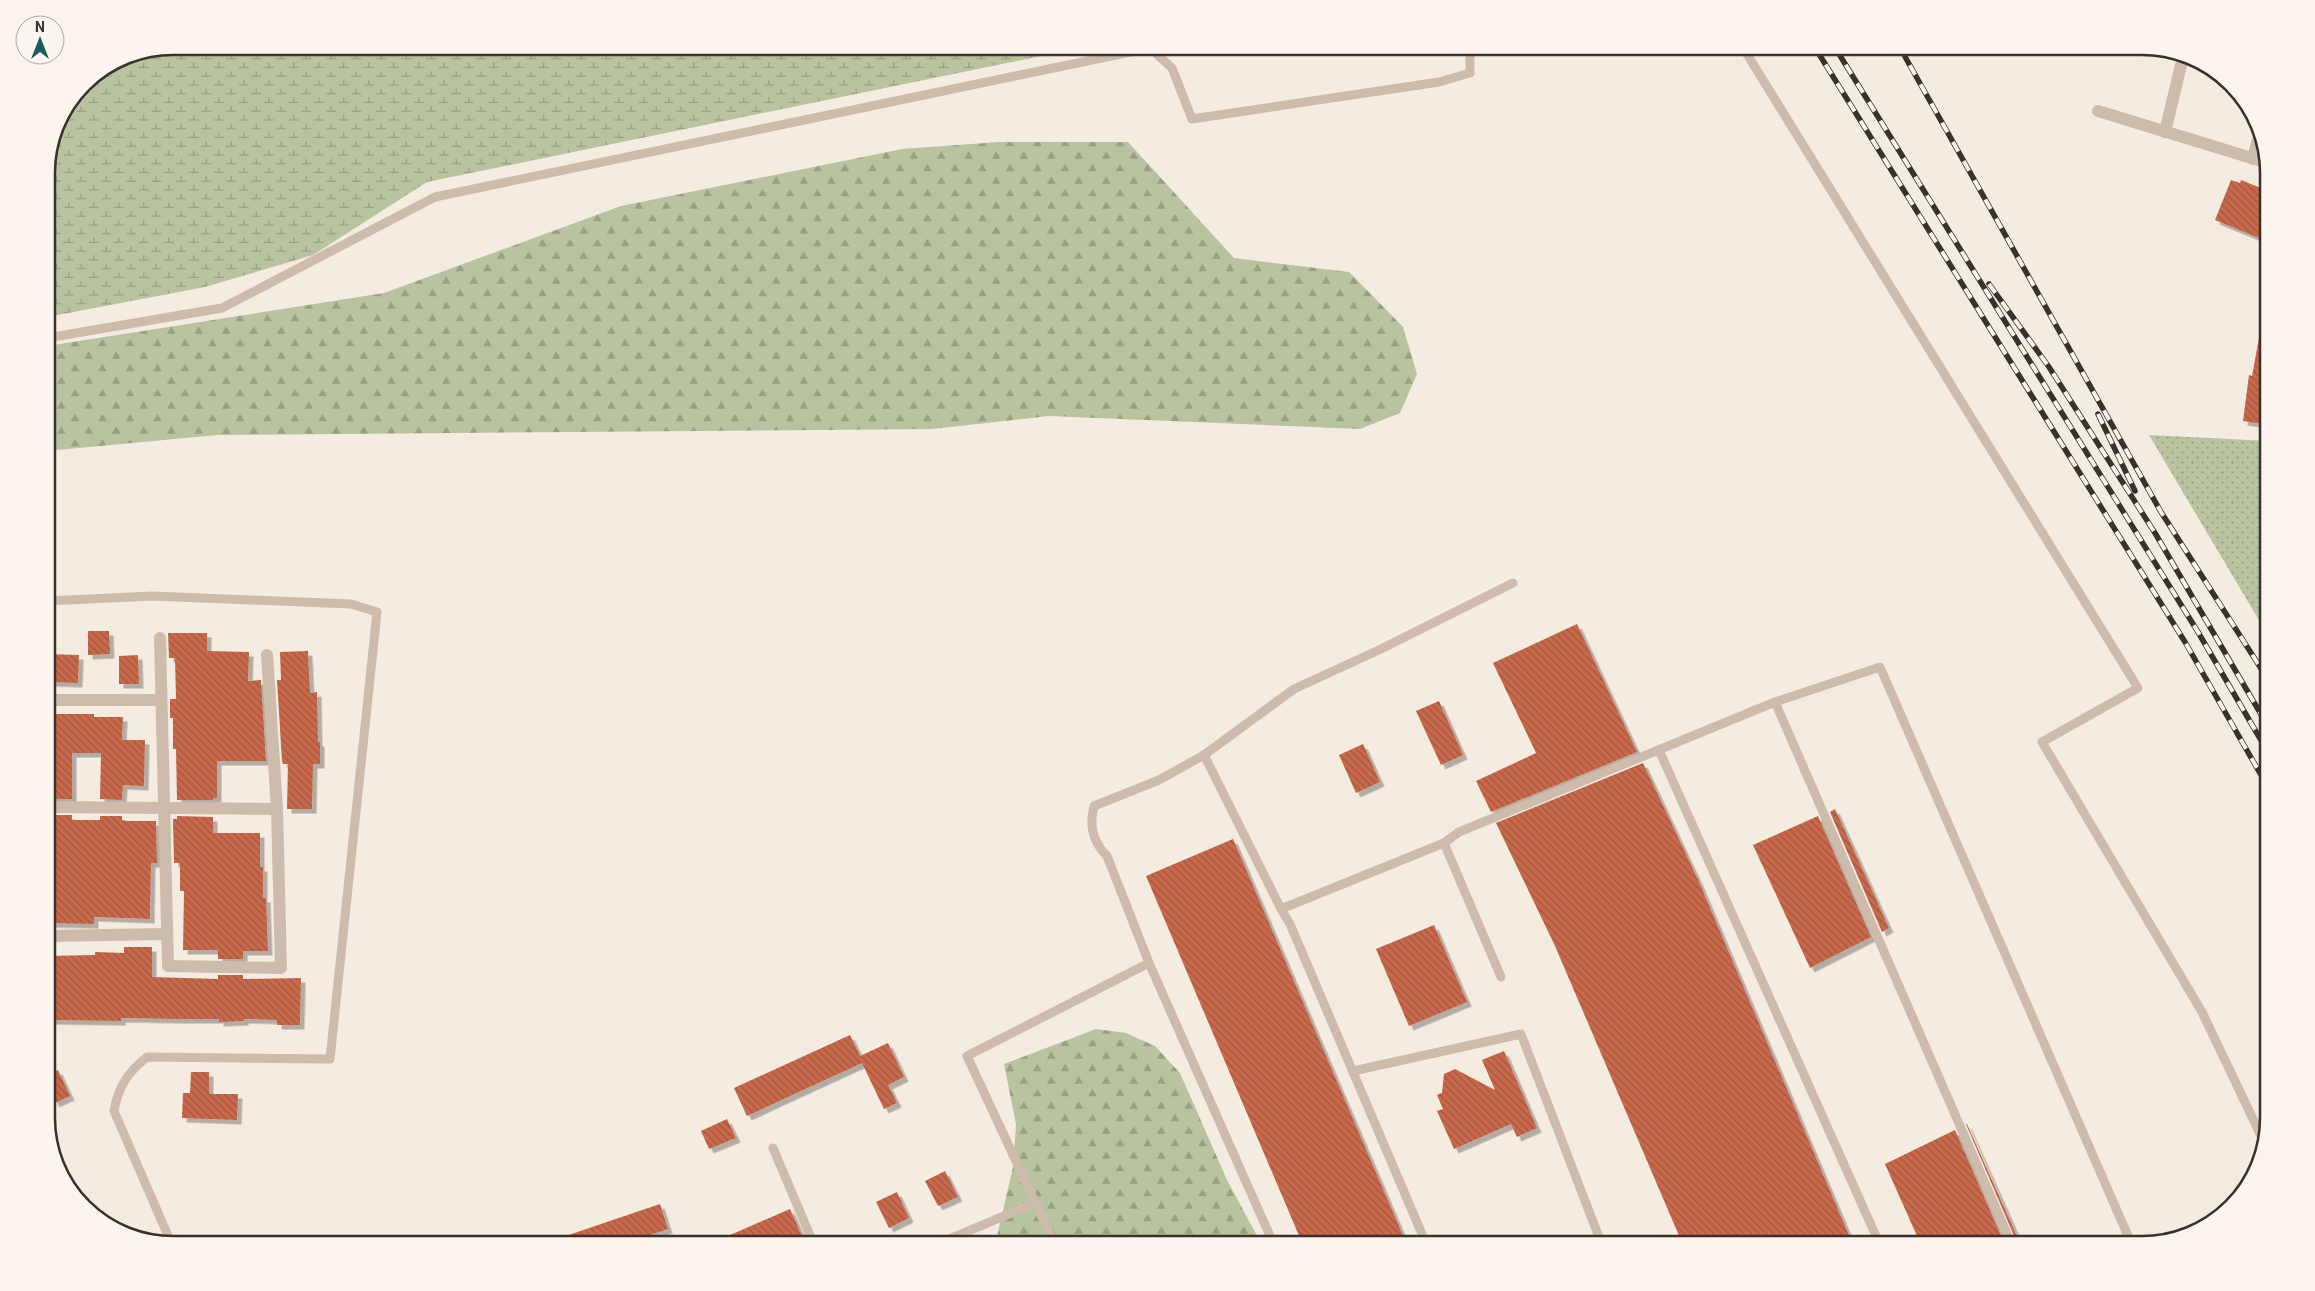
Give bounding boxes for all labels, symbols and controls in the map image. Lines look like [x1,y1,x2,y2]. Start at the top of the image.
north arrow [15,15,65,65]
text: N [35,19,45,35]

